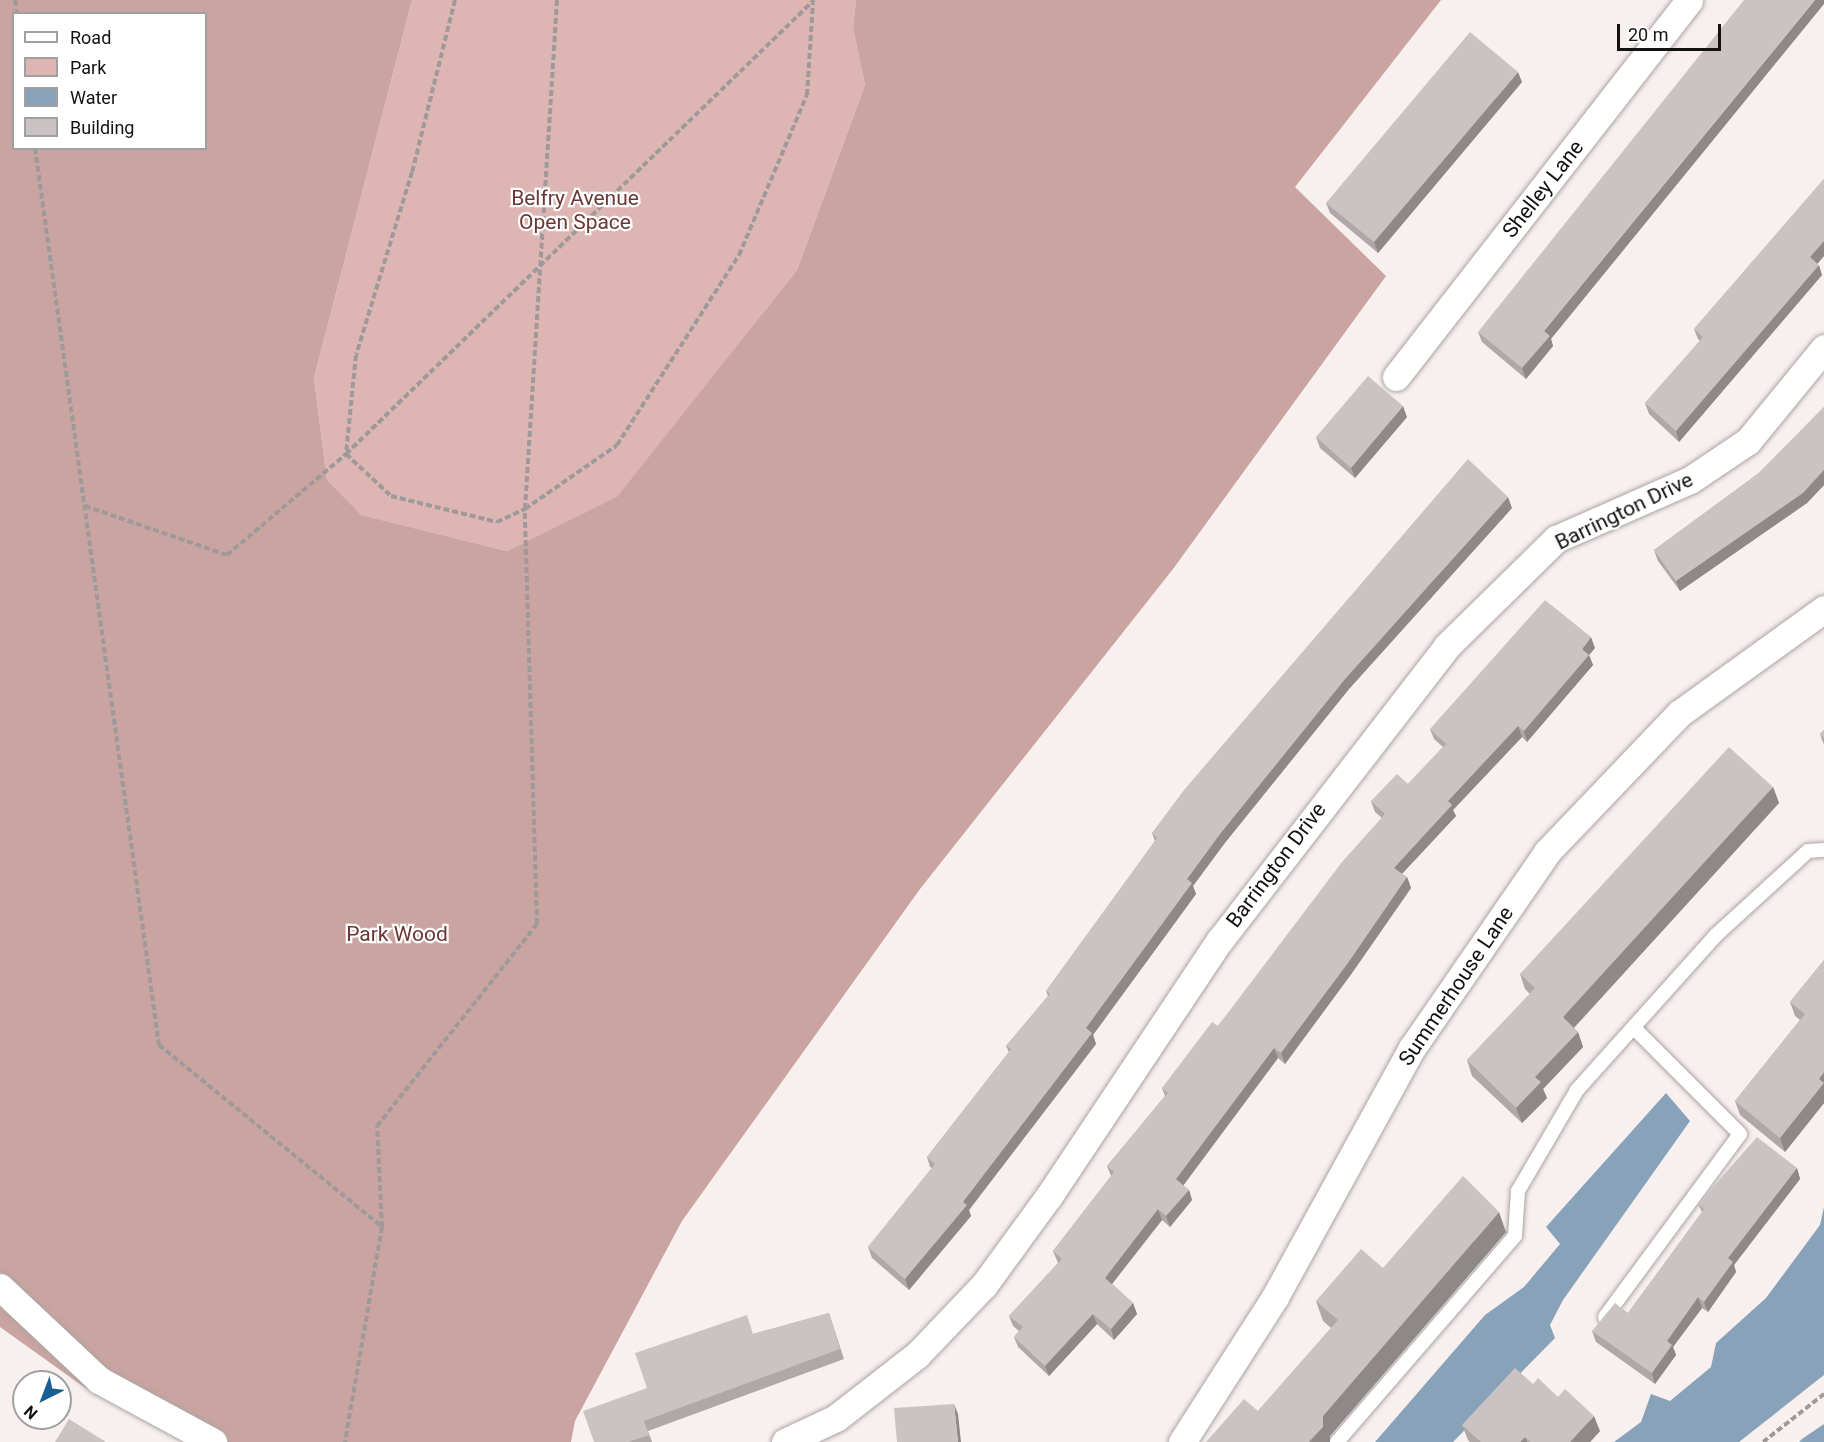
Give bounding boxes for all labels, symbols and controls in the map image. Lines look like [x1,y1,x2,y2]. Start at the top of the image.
legend [12,12,207,150]
scale bar [1620,12,1724,50]
text: 20 m [1628,24,1668,45]
text: Road [70,27,111,48]
text: Park [70,57,106,78]
text: Water [70,87,117,108]
text: Building [70,117,134,138]
street label: Shelley Lane [1497,135,1589,243]
park label: Belfry Avenue Open Space [511,185,639,235]
street label: Barrington Drive [1551,467,1697,555]
street label: Barrington Drive [1221,798,1331,932]
street label: Summerhouse Lane [1393,901,1519,1071]
park label: Park Wood [346,921,448,947]
north arrow [12,1370,72,1430]
text: N [20,1401,42,1423]

